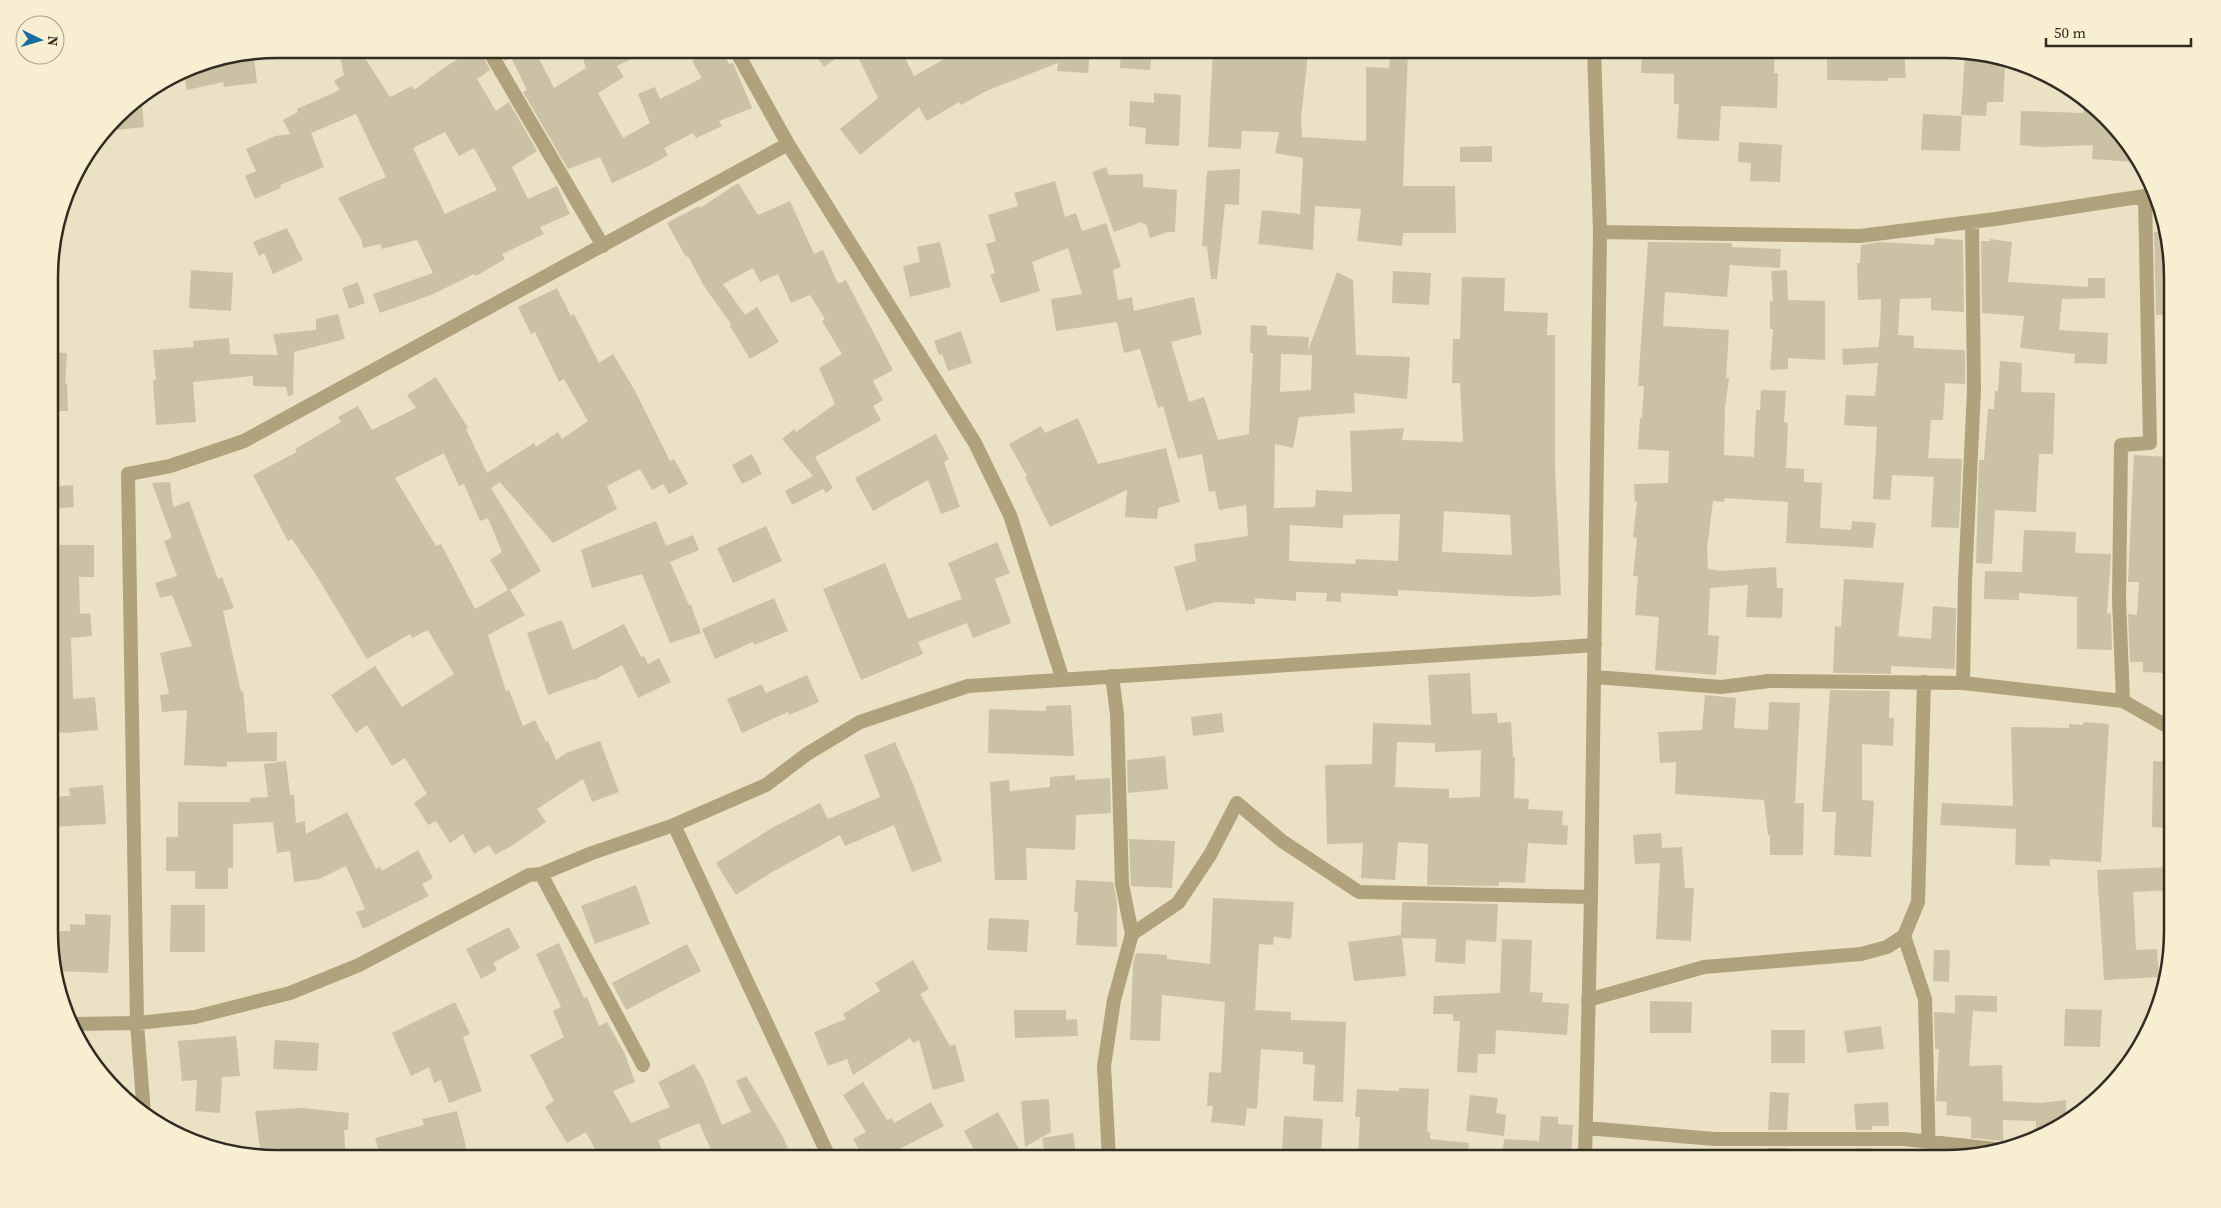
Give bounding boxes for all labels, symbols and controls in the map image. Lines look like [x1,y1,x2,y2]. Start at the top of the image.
north arrow [15,15,65,65]
scale bar [2046,15,2191,47]
text: 50 m [2054,22,2086,43]
text: N [43,35,63,47]

